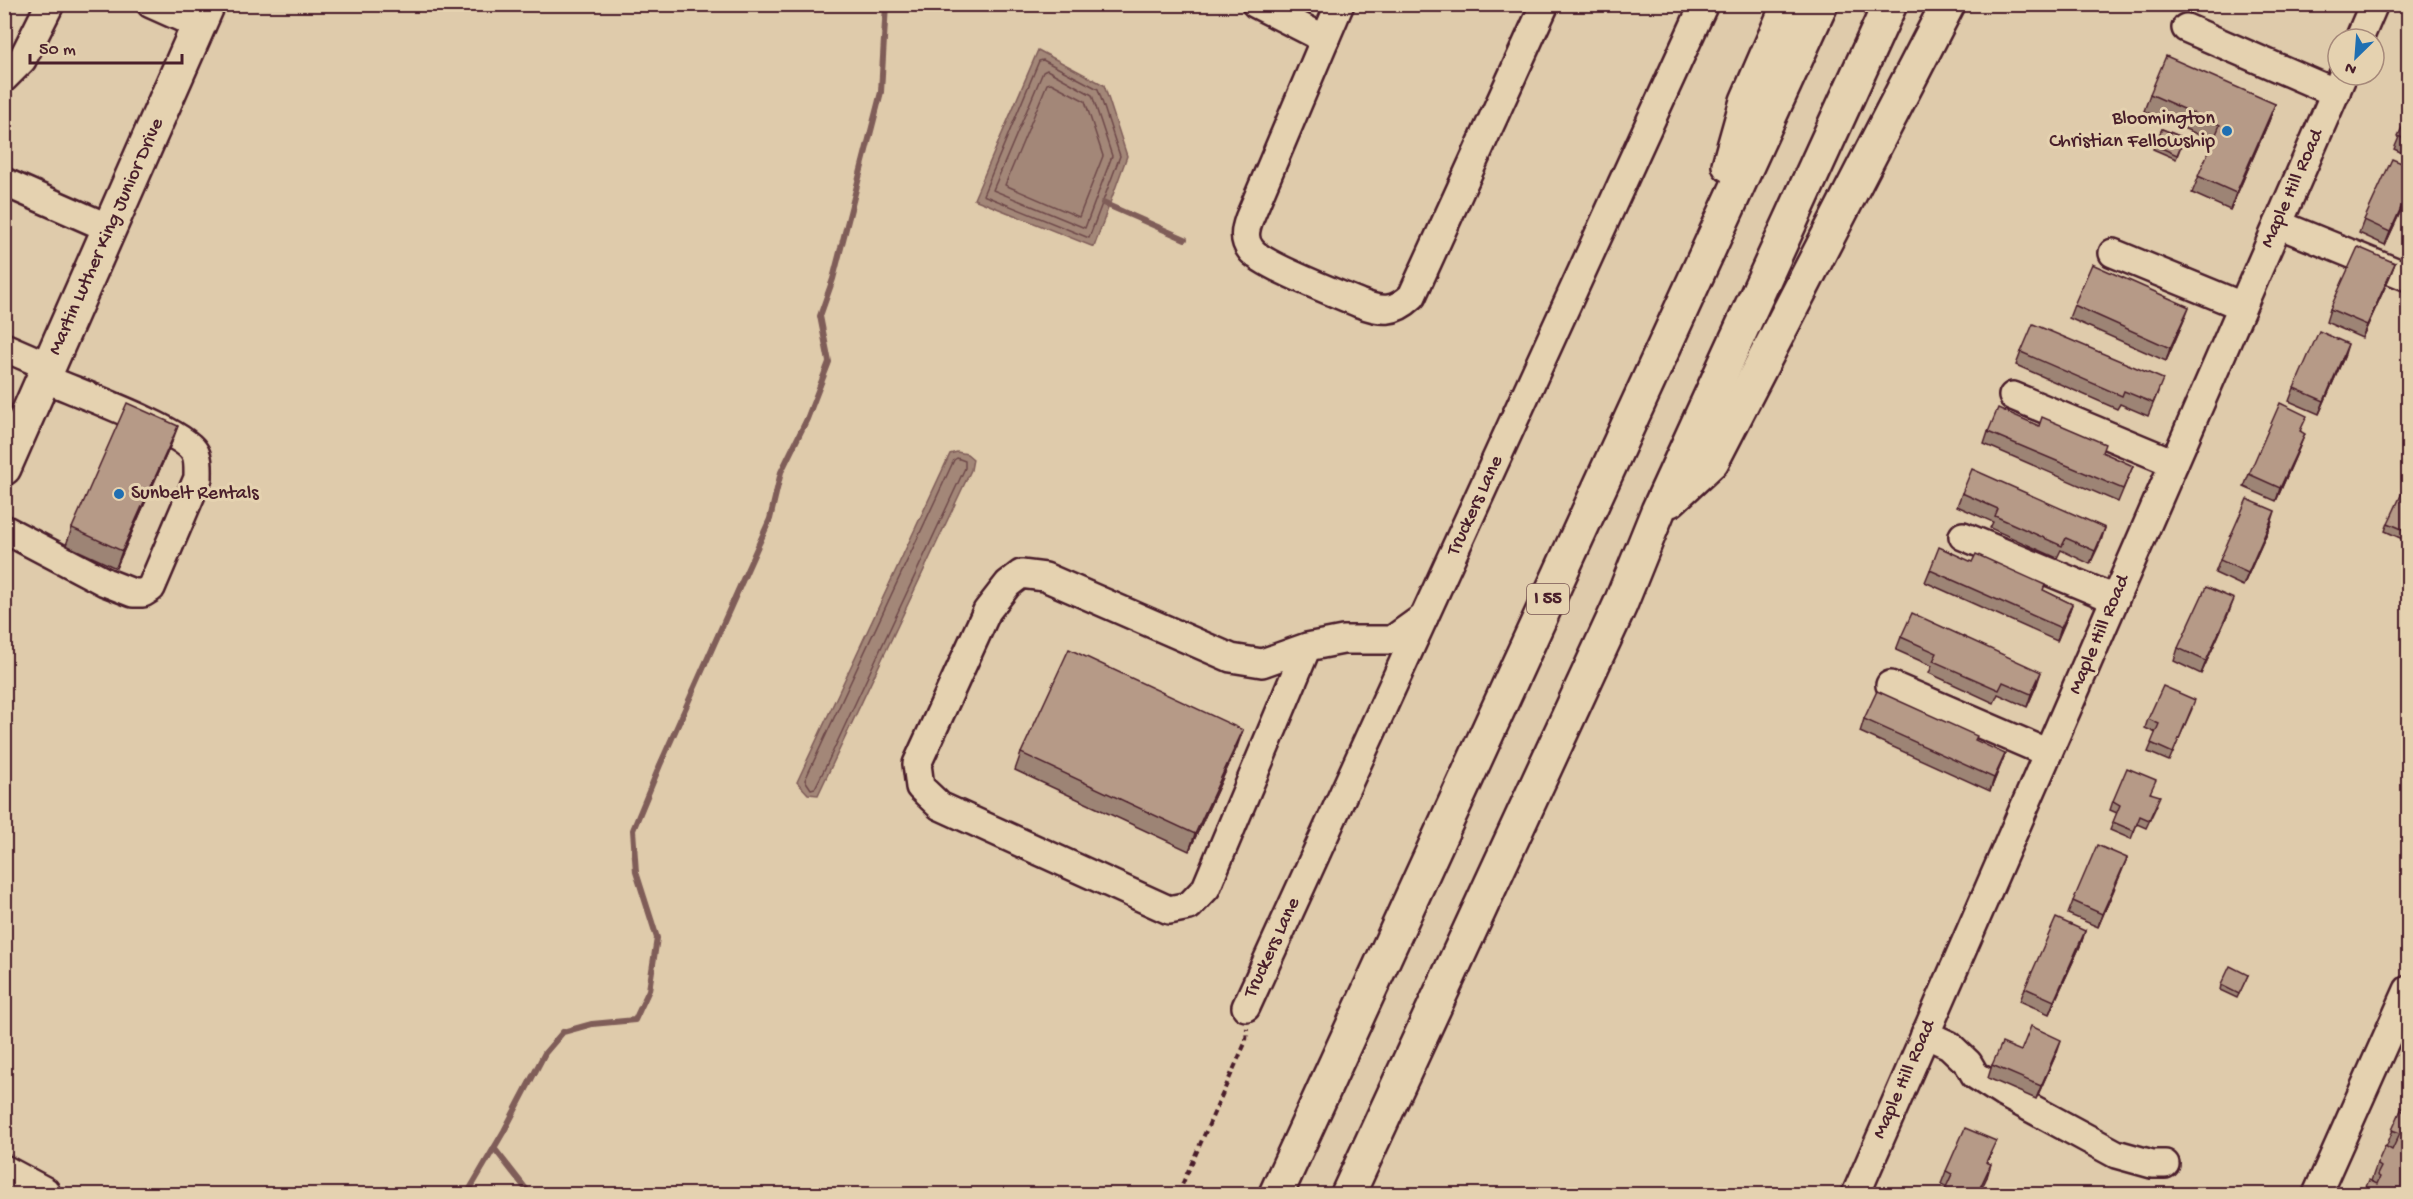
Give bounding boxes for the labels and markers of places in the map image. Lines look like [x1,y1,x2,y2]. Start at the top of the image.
place label: Bloomington Christian Fellowship [2049,108,2215,154]
marker: Bloomington Christian Fellowship [2220,124,2234,138]
place label: Sunbelt Rentals [131,483,259,506]
marker: Sunbelt Rentals [112,487,126,501]

